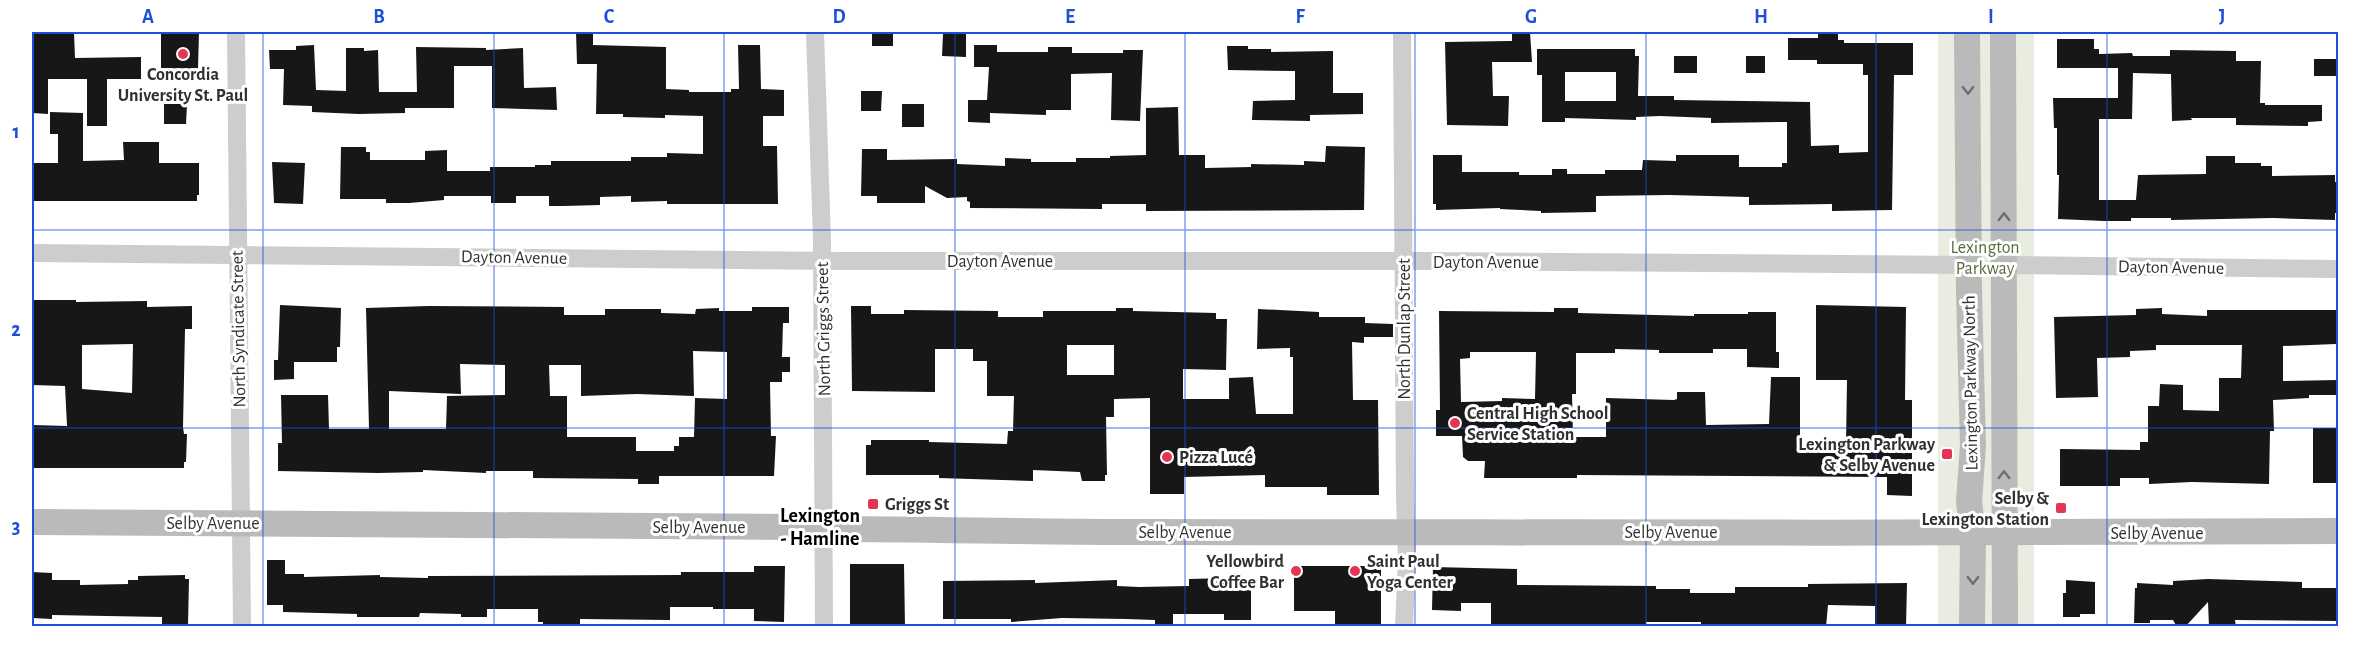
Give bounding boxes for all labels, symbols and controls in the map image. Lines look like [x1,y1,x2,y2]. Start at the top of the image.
text: A [142,7,154,27]
text: B [373,7,385,27]
text: C [604,7,615,27]
text: D [832,7,846,27]
text: E [1065,7,1075,27]
text: F [1295,7,1305,27]
text: G [1525,7,1537,27]
text: H [1754,7,1768,27]
text: I [1988,7,1994,27]
text: J [2219,7,2225,27]
marker: Concordia University St. Paul [176,47,190,61]
place label: Concordia University St. Paul [118,66,248,105]
one-way arrow [1962,85,1974,94]
text: 1 [12,122,20,142]
one-way arrow [1998,213,2010,222]
park label: Lexington Parkway [1950,239,2020,278]
street label: Dayton Avenue [461,248,567,268]
street label: North Syndicate Street [229,250,249,408]
street label: Dayton Avenue [947,253,1053,271]
street label: Dayton Avenue [1433,254,1539,272]
street label: North Dunlap Street [1396,258,1414,400]
street label: Dayton Avenue [2118,258,2224,278]
street label: North Griggs Street [814,261,834,396]
street label: Lexington Parkway North [1960,295,1982,471]
text: 2 [11,320,21,340]
place label: Central High School Service Station [1467,405,1609,444]
marker: Central High School Service Station [1448,416,1462,430]
place label: Lexington Parkway & Selby Avenue [1798,436,1936,475]
marker: Lexington Parkway & Selby Avenue [1940,447,1954,461]
place label: Pizza Lucé [1179,449,1253,467]
marker: Pizza Lucé [1160,450,1174,464]
one-way arrow [1998,471,2010,480]
place label: Selby & Lexington Station [1922,490,2049,529]
place label: Griggs St [885,496,949,514]
marker: Griggs St [866,497,880,511]
marker: Selby & Lexington Station [2054,501,2068,515]
district label: Lexington - Hamline [780,506,860,549]
street label: Selby Avenue [166,515,260,533]
text: 3 [12,517,20,537]
street label: Selby Avenue [652,519,746,537]
street label: Selby Avenue [1138,524,1232,542]
street label: Selby Avenue [1624,524,1718,542]
street label: Selby Avenue [2110,525,2204,543]
place label: Yellowbird Coffee Bar [1206,553,1285,592]
place label: Saint Paul Yoga Center [1367,553,1453,592]
marker: Yellowbird Coffee Bar [1289,564,1303,578]
marker: Saint Paul Yoga Center [1348,564,1362,578]
one-way arrow [1967,576,1979,585]

